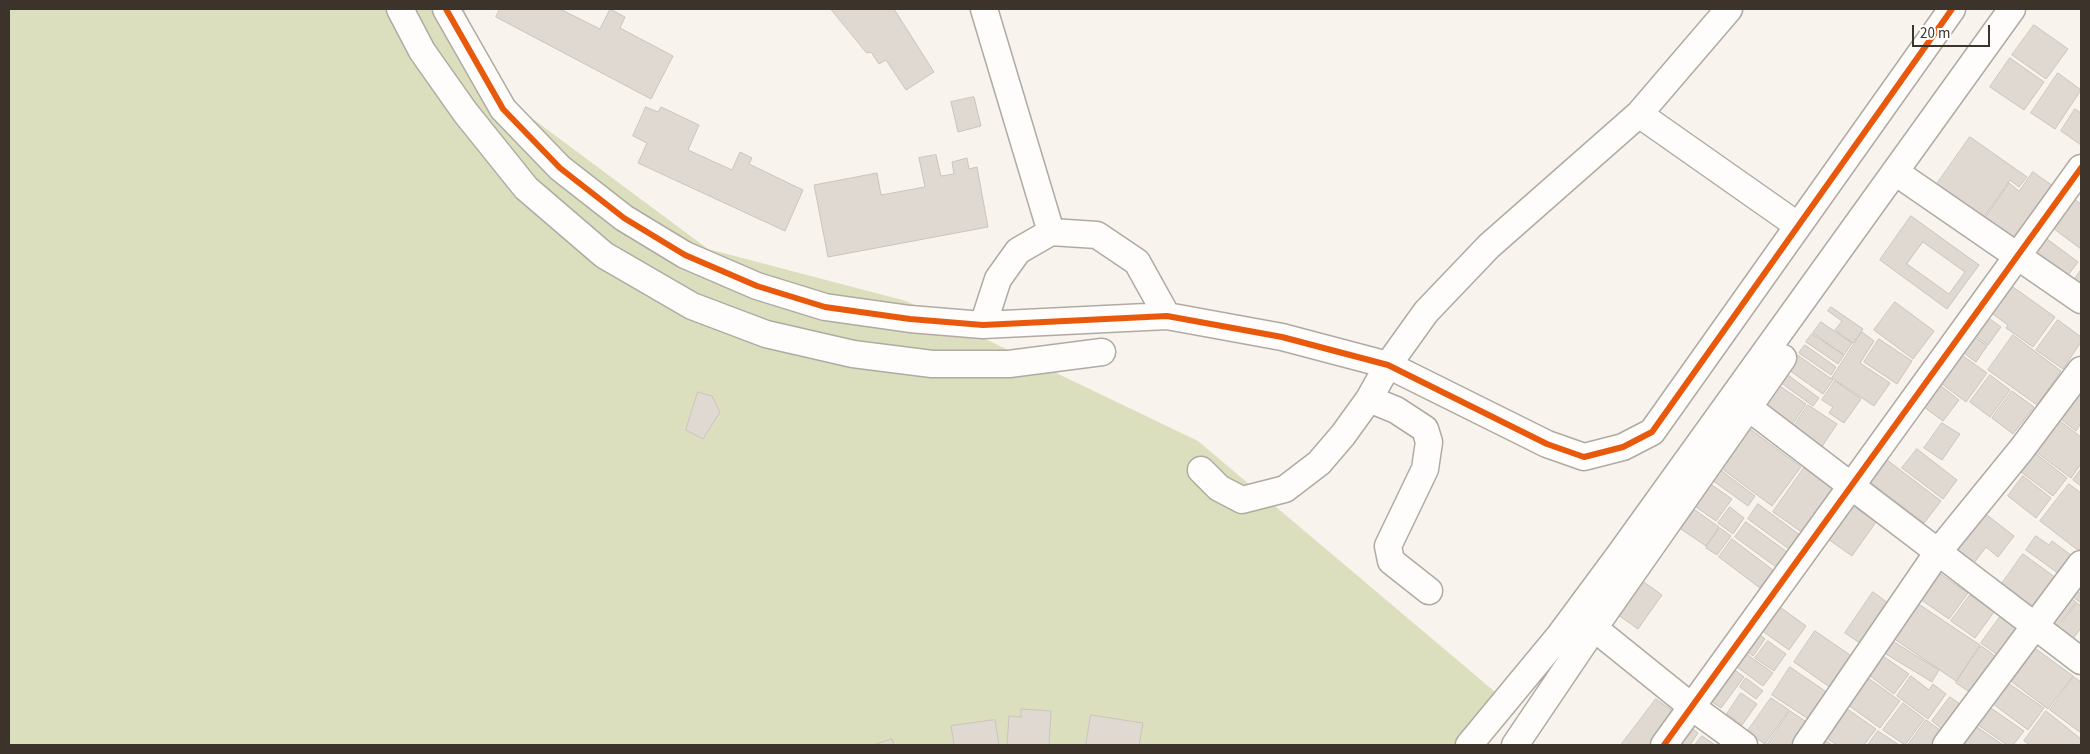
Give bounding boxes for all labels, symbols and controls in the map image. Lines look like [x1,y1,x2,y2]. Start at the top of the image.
scale bar [1915,15,1992,47]
text: 20 m [1920,23,1950,44]

